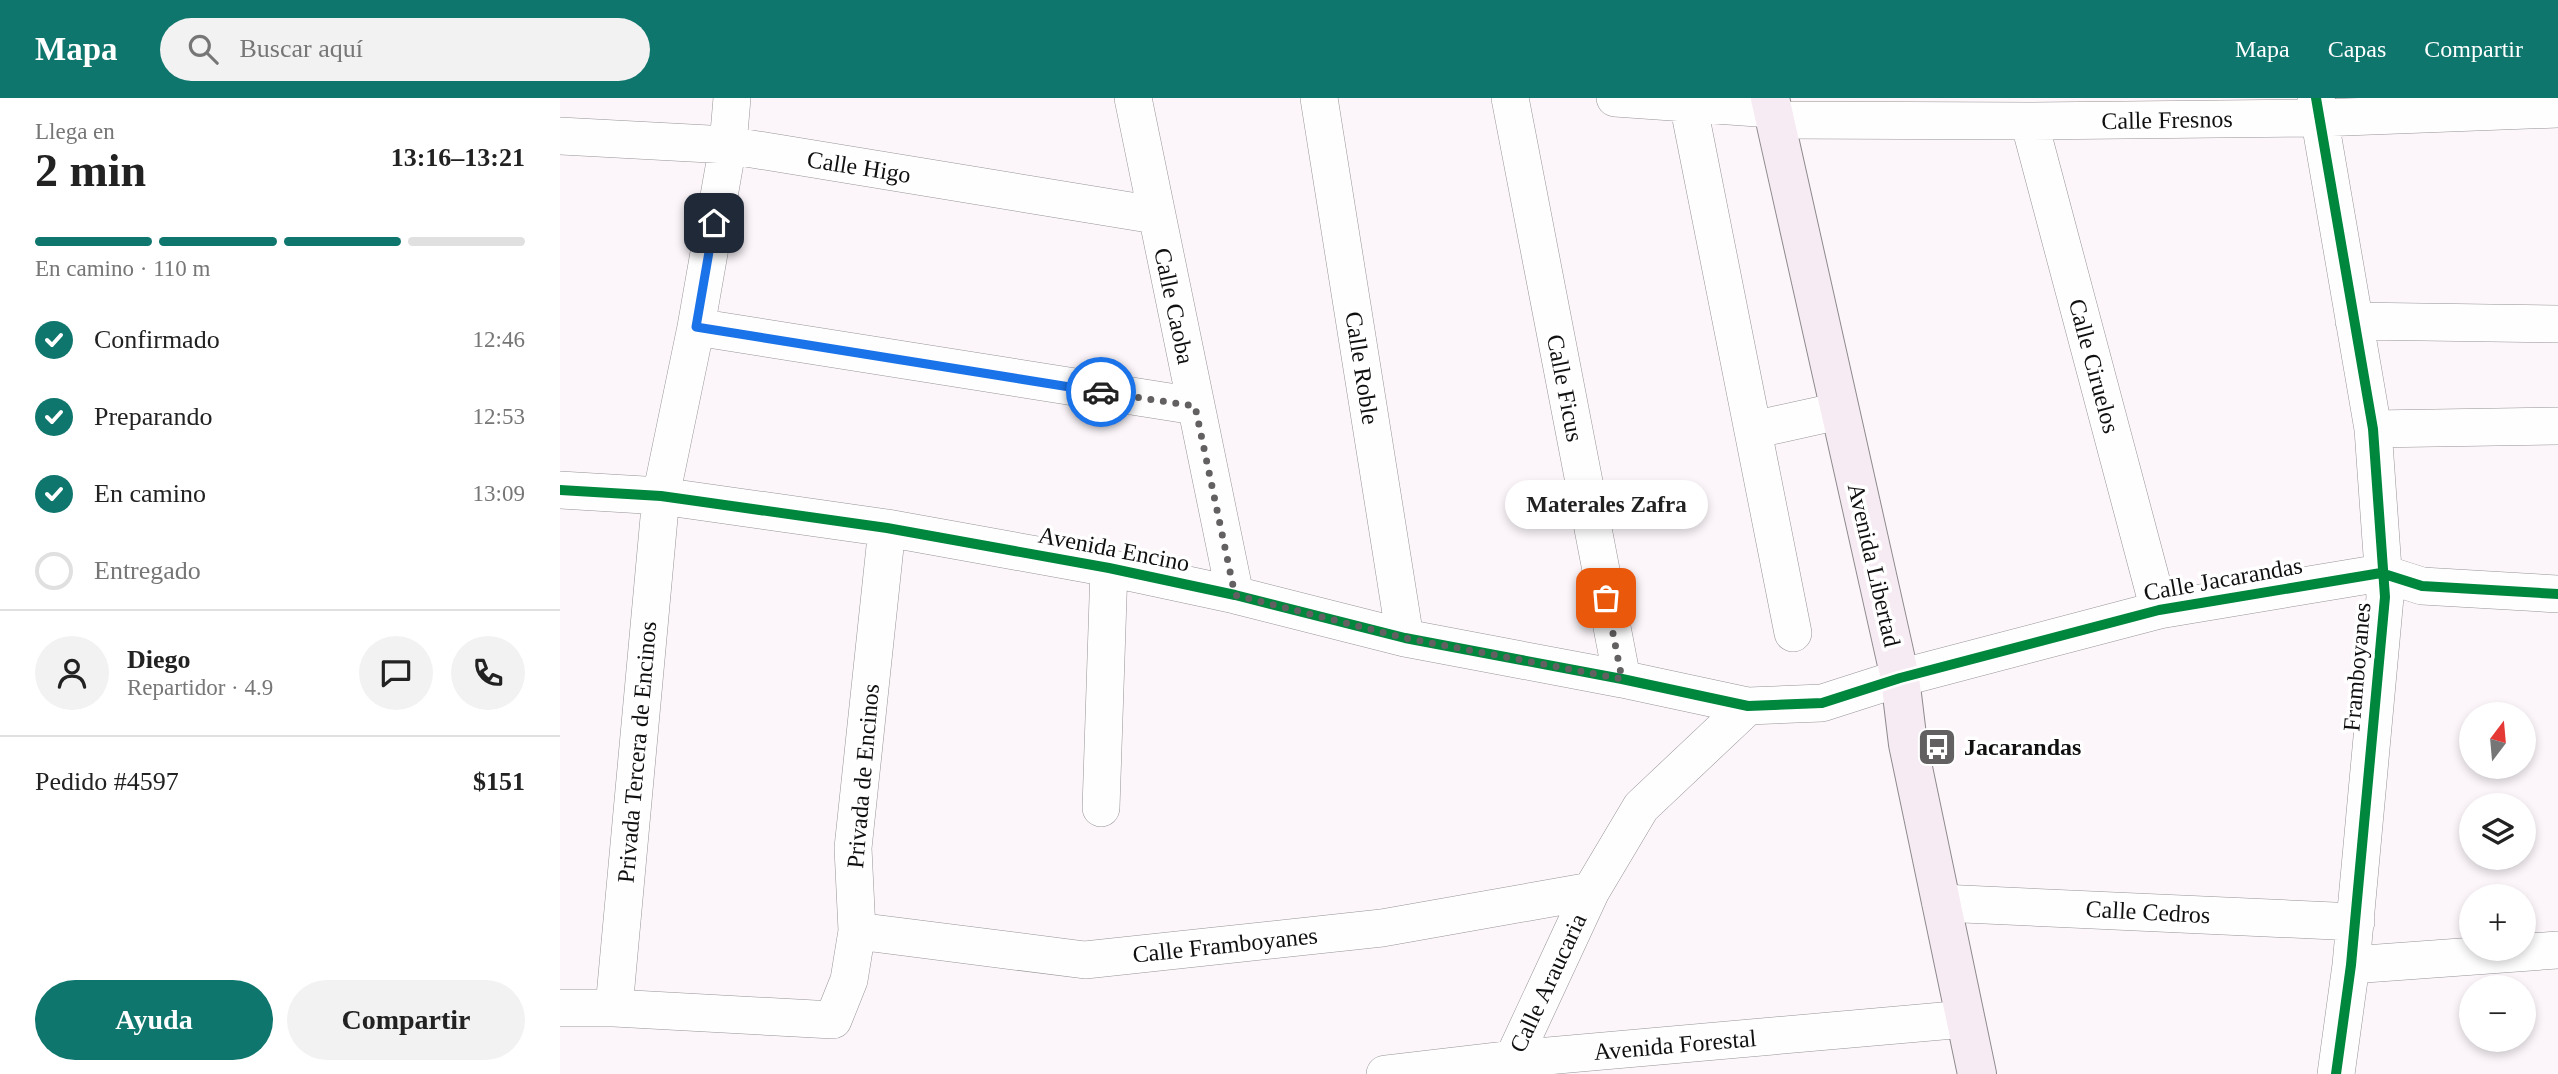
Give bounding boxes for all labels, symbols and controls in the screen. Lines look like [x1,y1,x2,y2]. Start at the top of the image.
search box [160,18,650,81]
icon: search [184,30,222,68]
text: Mapa [35,31,118,67]
text: Buscar aquí [240,34,363,63]
text: Mapa [2235,36,2290,62]
text: Capas [2328,36,2386,62]
text: Compartir [2424,36,2523,62]
street label: Calle Fresnos [2101,106,2233,134]
text: Llega en [35,119,115,144]
text: 13:16–13:21 [391,143,525,172]
text: 2 min [35,145,146,196]
street label: Calle Higo [805,146,913,188]
pin [684,193,744,253]
icon: home [695,204,733,242]
street label: Calle Caoba [1149,246,1199,367]
text: En camino · 110 m [35,256,210,281]
street label: Calle Ciruelos [2064,296,2124,436]
street label: Calle Roble [1340,310,1384,426]
icon: check [35,321,73,359]
text: Confirmado [94,325,220,354]
text: 12:46 [473,327,525,352]
street label: Calle Ficus [1542,332,1588,444]
courier [1066,357,1136,427]
icon: car [1082,373,1120,411]
icon: check [35,398,73,436]
text: Preparando [94,402,212,431]
text: 12:53 [473,404,525,429]
icon: check [35,475,73,513]
text: En camino [94,479,206,508]
callout: Materales Zafra [1504,479,1708,528]
text: 13:09 [473,481,525,506]
street label: Avenida Libertad [1843,481,1905,649]
text: Materales Zafra [1526,492,1687,517]
street label: Avenida Encino [1036,522,1192,576]
street label: Calle Jacarandas [2142,552,2304,606]
text: Entregado [94,556,201,585]
pin [1576,568,1636,628]
icon: bag [1587,579,1625,617]
street label: Framboyanes [2338,601,2376,733]
street label: Privada Tercera de Encinos [613,620,661,884]
button: person [35,636,109,710]
button: chat [359,636,433,710]
button: phone [451,636,525,710]
text: Diego [127,645,191,674]
text: Repartidor · 4.9 [127,675,273,700]
street label: Privada de Encinos [842,683,884,869]
north arrow [2459,702,2536,779]
map controls [2459,702,2536,1052]
bus stop icon: Jacarandas [1916,726,1958,768]
place label: Jacarandas [1964,734,2081,760]
text: Pedido #4597 [35,767,179,796]
text: $151 [473,767,525,796]
button: layers [2459,793,2536,870]
button: + [2459,884,2536,961]
street label: Calle Cedros [2085,896,2211,928]
street label: Calle Araucaria [1505,909,1592,1056]
street label: Calle Framboyanes [1131,922,1319,968]
button: − [2459,975,2536,1052]
button: Ayuda [35,980,273,1060]
button: Compartir [287,980,525,1060]
street label: Avenida Forestal [1593,1025,1758,1065]

